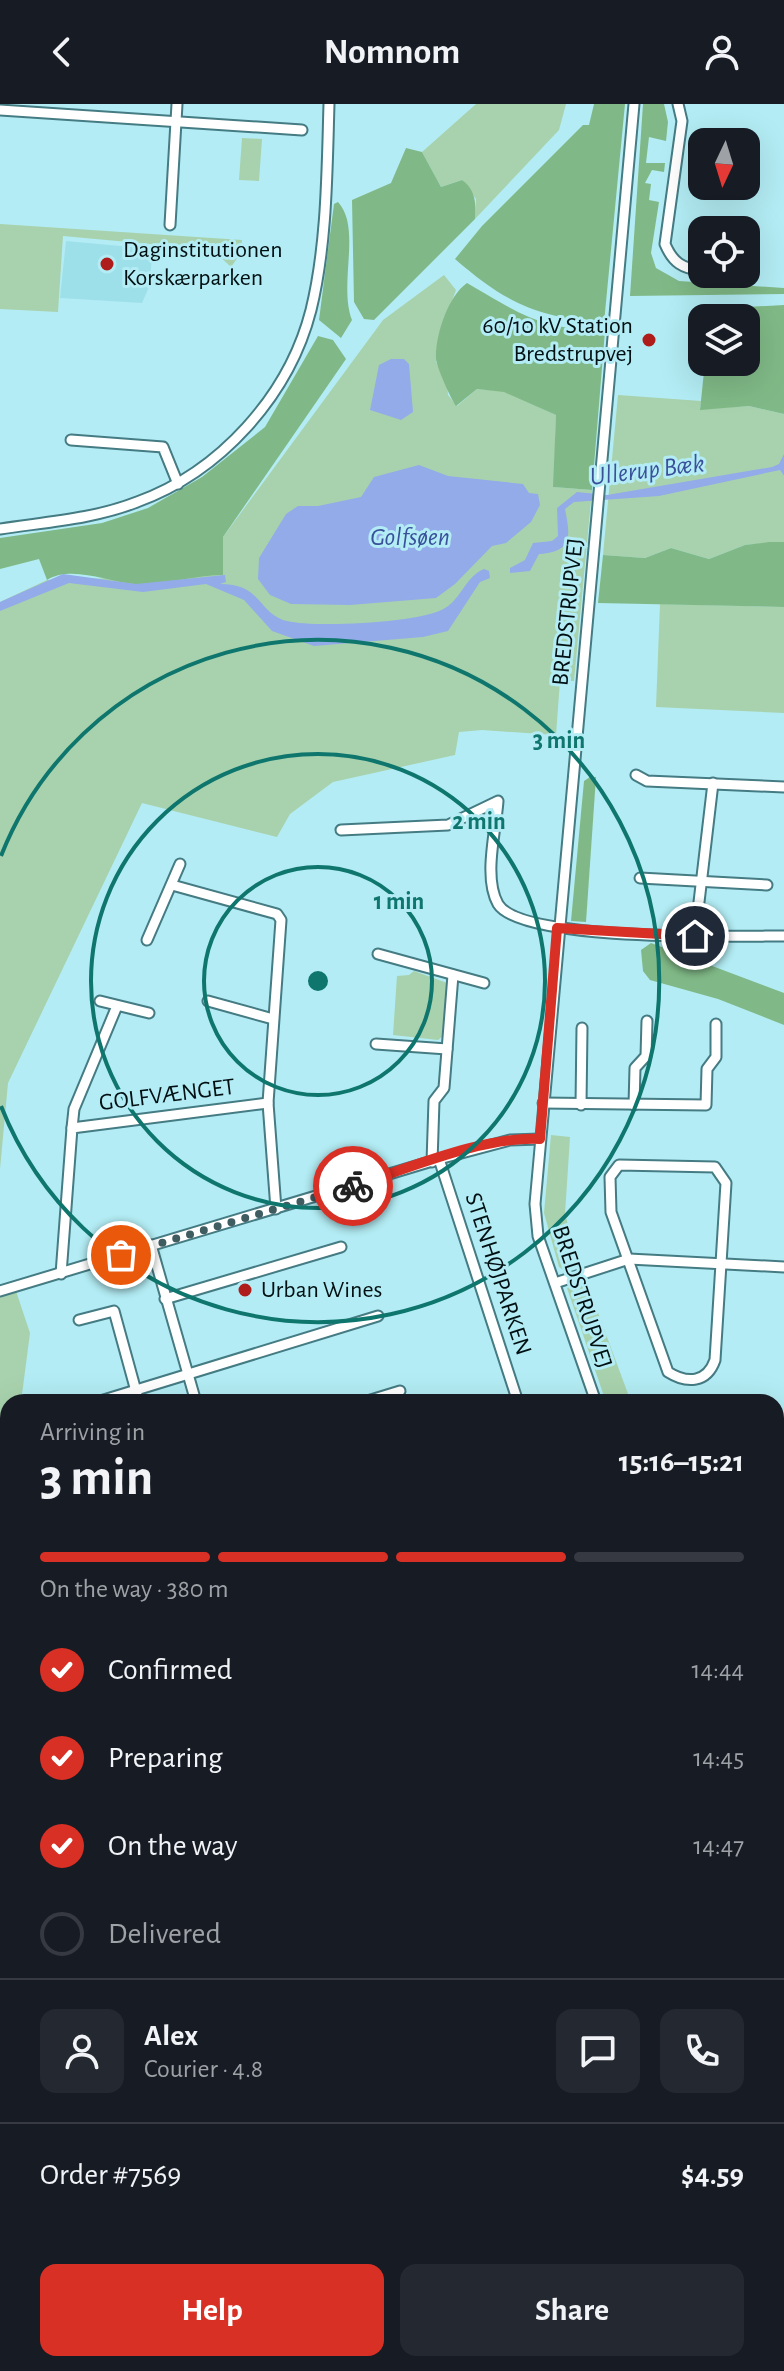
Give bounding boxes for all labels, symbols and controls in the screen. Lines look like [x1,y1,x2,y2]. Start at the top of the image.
icon: back [40,30,84,74]
icon: person [700,30,744,74]
text: Nomnom [324,34,460,70]
north arrow [688,128,760,200]
map controls [688,128,760,376]
button: locate [688,216,760,288]
place label: Daginstitutionen Korskærparken [123,238,283,290]
marker: Daginstitutionen Korskærparken [98,255,116,273]
button: layers [688,304,760,376]
place label: 60/10 kV Station Bredstrupvej [482,314,633,366]
marker: 60/10 kV Station Bredstrupvej [640,331,658,349]
water label: Ullerup Bæk [588,450,706,490]
water label: Golfsøen [370,524,450,550]
street label: BREDSTRUPVEJ [548,537,588,687]
text: 3 min [533,729,585,753]
text: 2 min [452,810,506,834]
text: 1 min [374,890,424,914]
pin [661,902,729,970]
icon: home [673,914,717,958]
centre of rings [304,967,332,995]
street label: GOLFVÆNGET [98,1075,236,1115]
courier [313,1146,393,1226]
icon: bike [331,1164,375,1208]
street label: STENHØJPARKEN [460,1190,536,1358]
pin [87,1221,155,1289]
street label: BREDSTRUPVEJ [548,1223,616,1371]
icon: bag [99,1233,143,1277]
place label: Urban Wines [261,1278,382,1302]
marker: Urban Wines [236,1281,254,1299]
text: Arriving in [40,1419,145,1445]
text: 15:16–15:21 [619,1447,744,1477]
text: 3 min [40,1452,153,1504]
text: On the way · 380 m [40,1576,229,1602]
icon: check [40,1648,84,1692]
text: Confirmed [108,1655,232,1685]
text: 14:44 [692,1657,744,1683]
icon: check [40,1736,84,1780]
text: Preparing [108,1743,223,1773]
text: 14:45 [693,1745,744,1771]
icon: check [40,1824,84,1868]
text: On the way [108,1831,237,1861]
text: 14:47 [693,1833,744,1859]
text: Delivered [108,1919,221,1949]
button: person [40,2009,124,2093]
button: chat [556,2009,640,2093]
button: phone [660,2009,744,2093]
text: Alex [144,2021,198,2051]
text: Courier · 4.8 [144,2056,263,2082]
text: Order #7569 [40,2160,181,2190]
text: $4.59 [681,2160,744,2190]
button: Help [40,2264,384,2356]
button: Share [400,2264,744,2356]

